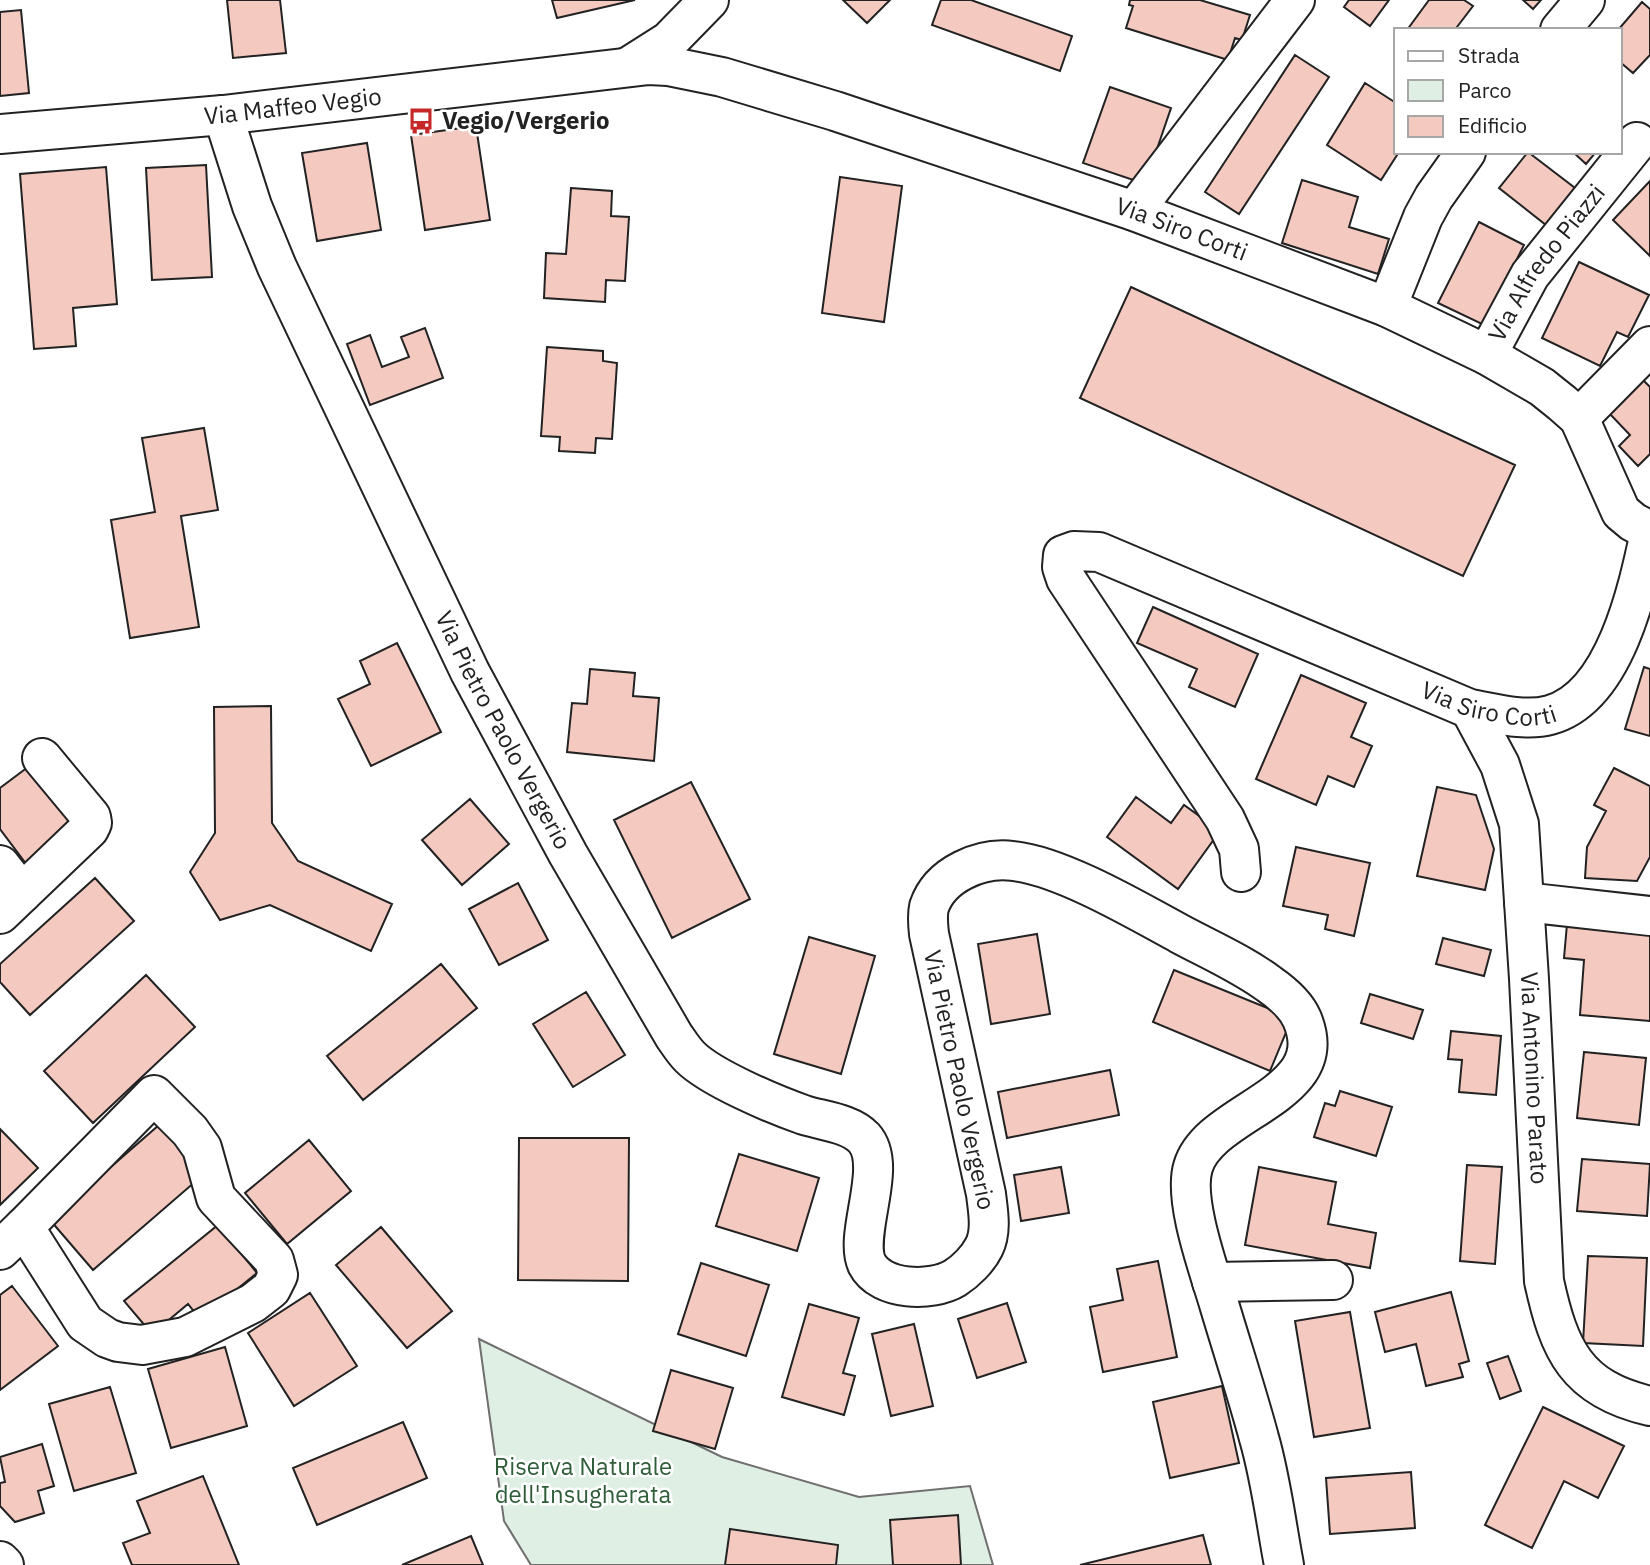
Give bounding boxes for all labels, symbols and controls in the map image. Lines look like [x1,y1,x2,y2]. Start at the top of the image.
legend [1394,28,1622,154]
text: Strada [1458,41,1520,69]
text: Parco [1458,76,1512,104]
street label: Via Maffeo Vegio [203,80,383,132]
place label: Vegio/Vergerio [442,104,609,136]
bus stop icon: Vegio/Vergerio [406,106,436,136]
text: Edificio [1458,111,1527,139]
street label: Via Alfredo Piazzi [1480,177,1612,347]
street label: Via Siro Corti [1112,189,1252,268]
street label: Via Pietro Paolo Vergerio [428,606,579,855]
street label: Via Siro Corti [1417,673,1560,733]
street label: Via Pietro Paolo Vergerio [917,947,1003,1212]
street label: Via Antonino Parato [1514,971,1556,1185]
park label: Riserva Naturale dell'Insugherata [494,1450,672,1510]

